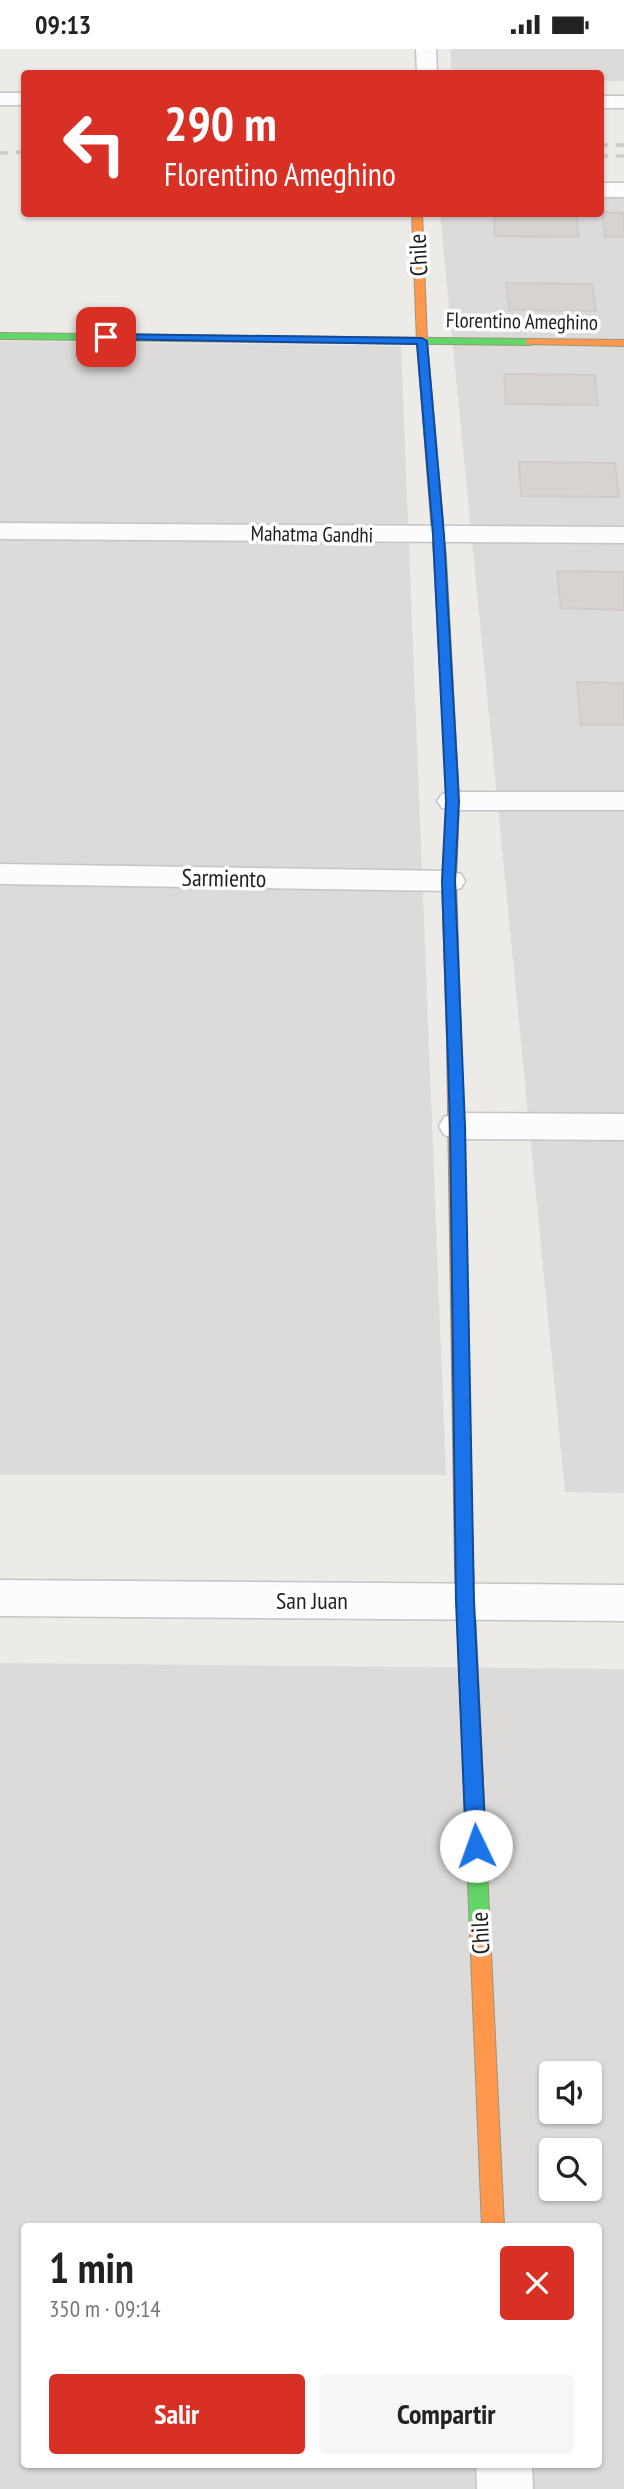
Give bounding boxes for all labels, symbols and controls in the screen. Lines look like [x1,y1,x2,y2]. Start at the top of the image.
text: 09:13 [35,8,91,41]
text: 290 m [164,91,277,155]
icon: left [49,98,140,189]
text: Florentino Ameghino [164,153,396,195]
street label: Chile [401,233,435,277]
street label: Florentino Ameghino [446,306,598,336]
pin [76,307,136,367]
icon: arrive [87,318,125,356]
street label: Mahatma Gandhi [250,519,374,549]
street label: Sarmiento [181,862,267,894]
street label: San Juan [276,1585,348,1616]
position arrow [439,1809,513,1883]
street label: Chile [463,1911,497,1955]
map controls [539,2061,602,2201]
button: sound [539,2061,602,2124]
button: search [539,2138,602,2201]
text: 1 min [49,2240,134,2295]
button: close [500,2246,574,2320]
text: 350 m · 09:14 [49,2294,161,2323]
button: Salir [49,2374,305,2454]
button: Compartir [319,2374,574,2454]

